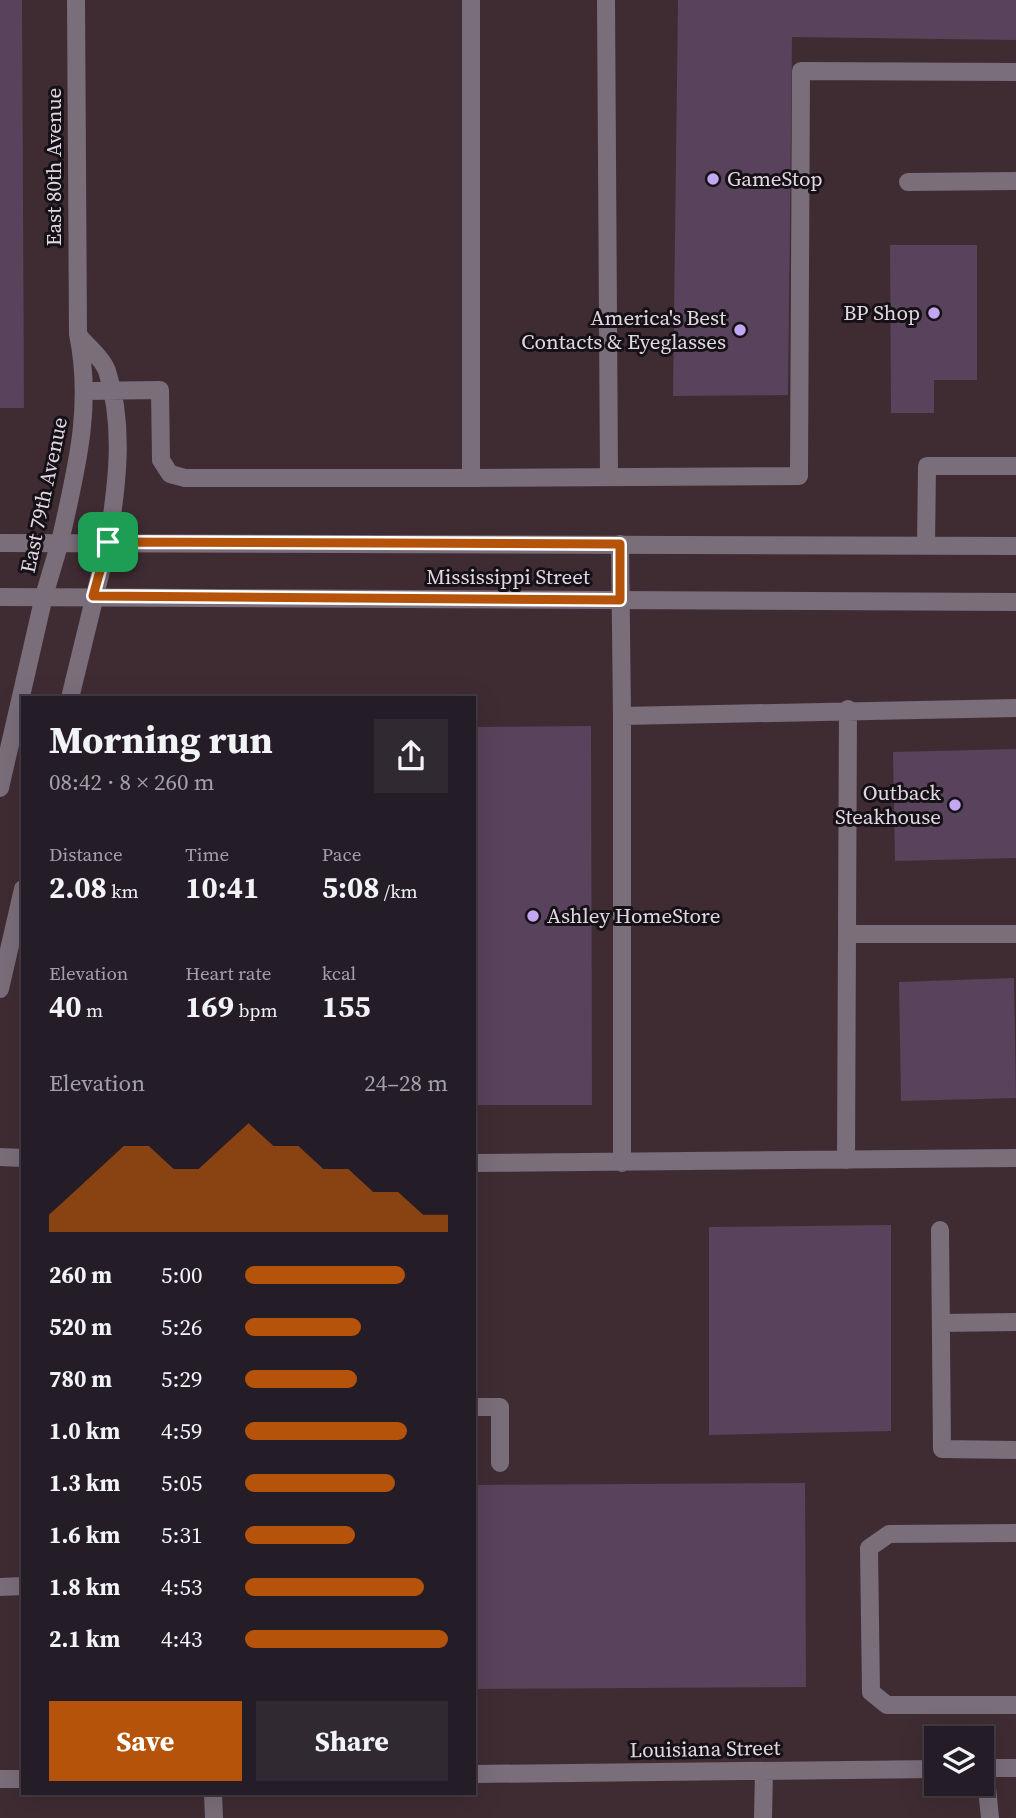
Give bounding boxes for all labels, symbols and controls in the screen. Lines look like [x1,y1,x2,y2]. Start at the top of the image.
street label: East 80th Avenue [39,88,68,246]
place label: GameStop [727,164,822,193]
marker: GameStop [705,171,721,187]
place label: BP Shop [843,298,920,327]
place label: America's Best Contacts & Eyeglasses [521,303,726,356]
marker: BP Shop [926,305,942,321]
marker: America's Best Contacts & Eyeglasses [732,322,748,338]
street label: East 79th Avenue [13,414,74,575]
pin [78,512,138,572]
icon: arrive [89,523,127,561]
street label: Mississippi Street [426,562,590,591]
text: Morning run [49,714,273,766]
button: share [374,719,448,793]
text: 08:42 · 8 × 260 m [49,766,215,798]
place label: Outback Steakhouse [835,778,942,831]
marker: Outback Steakhouse [947,797,963,813]
text: Distance [49,841,123,867]
text: Time [185,841,229,867]
text: Pace [322,841,361,867]
text: 2.08 [49,867,107,908]
text: 10:41 [185,867,259,908]
text: 5:08 [322,867,379,908]
text: km [107,878,139,904]
text: /km [379,878,418,904]
place label: Ashley HomeStore [547,901,720,930]
marker: Ashley HomeStore [525,908,541,924]
text: Elevation [49,960,128,986]
text: Heart rate [185,960,271,986]
text: kcal [322,960,356,986]
text: 40 [49,986,82,1027]
text: 169 [185,986,234,1027]
text: 155 [322,986,370,1027]
text: m [82,997,103,1023]
text: bpm [234,997,278,1023]
text: Elevation [49,1067,145,1099]
text: 24–28 m [364,1067,448,1099]
text: 260 m [49,1259,112,1291]
text: 5:00 [161,1259,202,1291]
text: 520 m [49,1311,112,1343]
text: 5:26 [161,1311,202,1343]
text: 780 m [49,1363,112,1395]
text: 5:29 [161,1363,202,1395]
text: 1.0 km [49,1415,120,1447]
text: 4:59 [161,1415,202,1447]
text: 1.3 km [49,1467,120,1499]
text: 5:05 [161,1467,202,1499]
text: 1.6 km [49,1519,120,1551]
text: 5:31 [161,1519,202,1551]
text: 1.8 km [49,1571,120,1603]
text: 4:53 [161,1571,202,1603]
text: 2.1 km [49,1623,120,1655]
text: 4:43 [161,1623,202,1655]
button: Save [49,1701,242,1781]
button: Share [256,1701,448,1781]
map controls [924,1726,994,1796]
button: layers [924,1726,994,1796]
street label: Louisiana Street [629,1733,781,1764]

